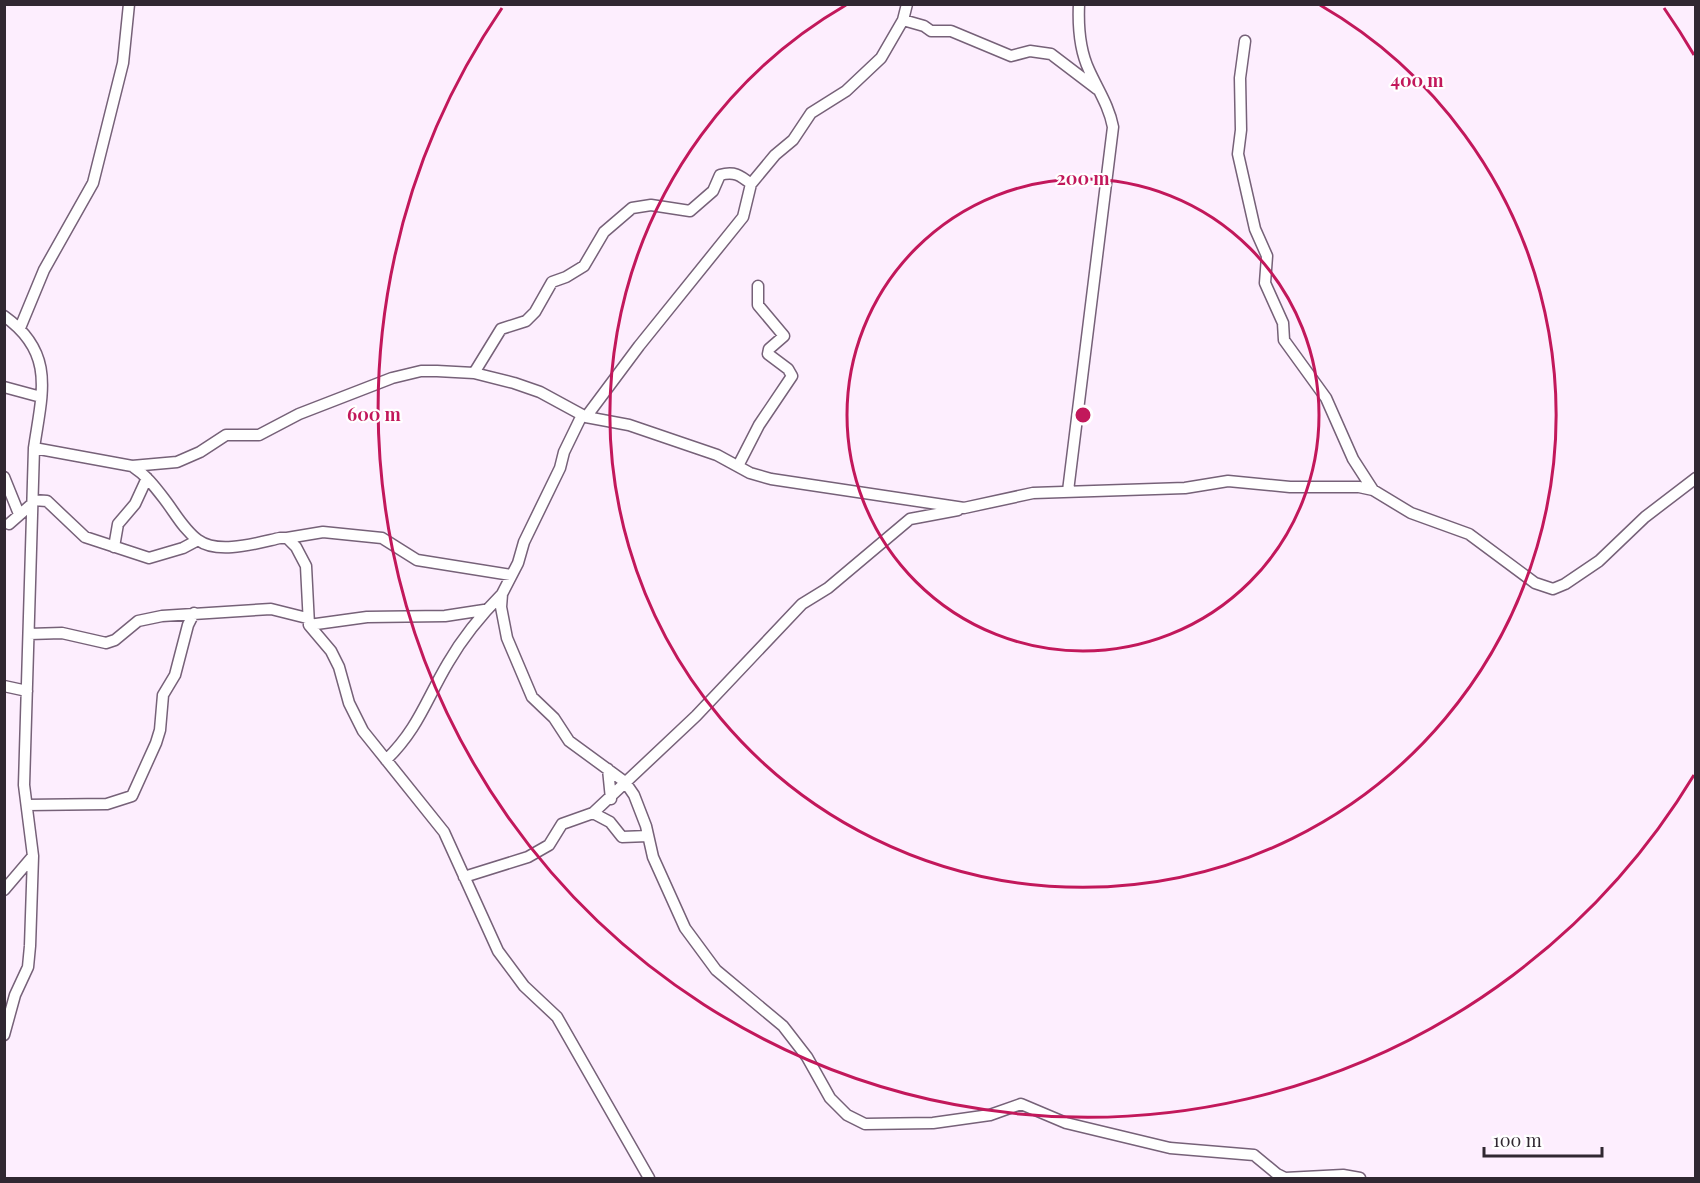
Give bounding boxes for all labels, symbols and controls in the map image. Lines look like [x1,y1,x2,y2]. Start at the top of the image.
text: 400 m [1390,68,1444,92]
text: 200 m [1056,166,1110,190]
text: 600 m [347,402,402,426]
centre of rings [1073,405,1093,425]
scale bar [1484,1120,1602,1158]
text: 100 m [1493,1128,1542,1152]

